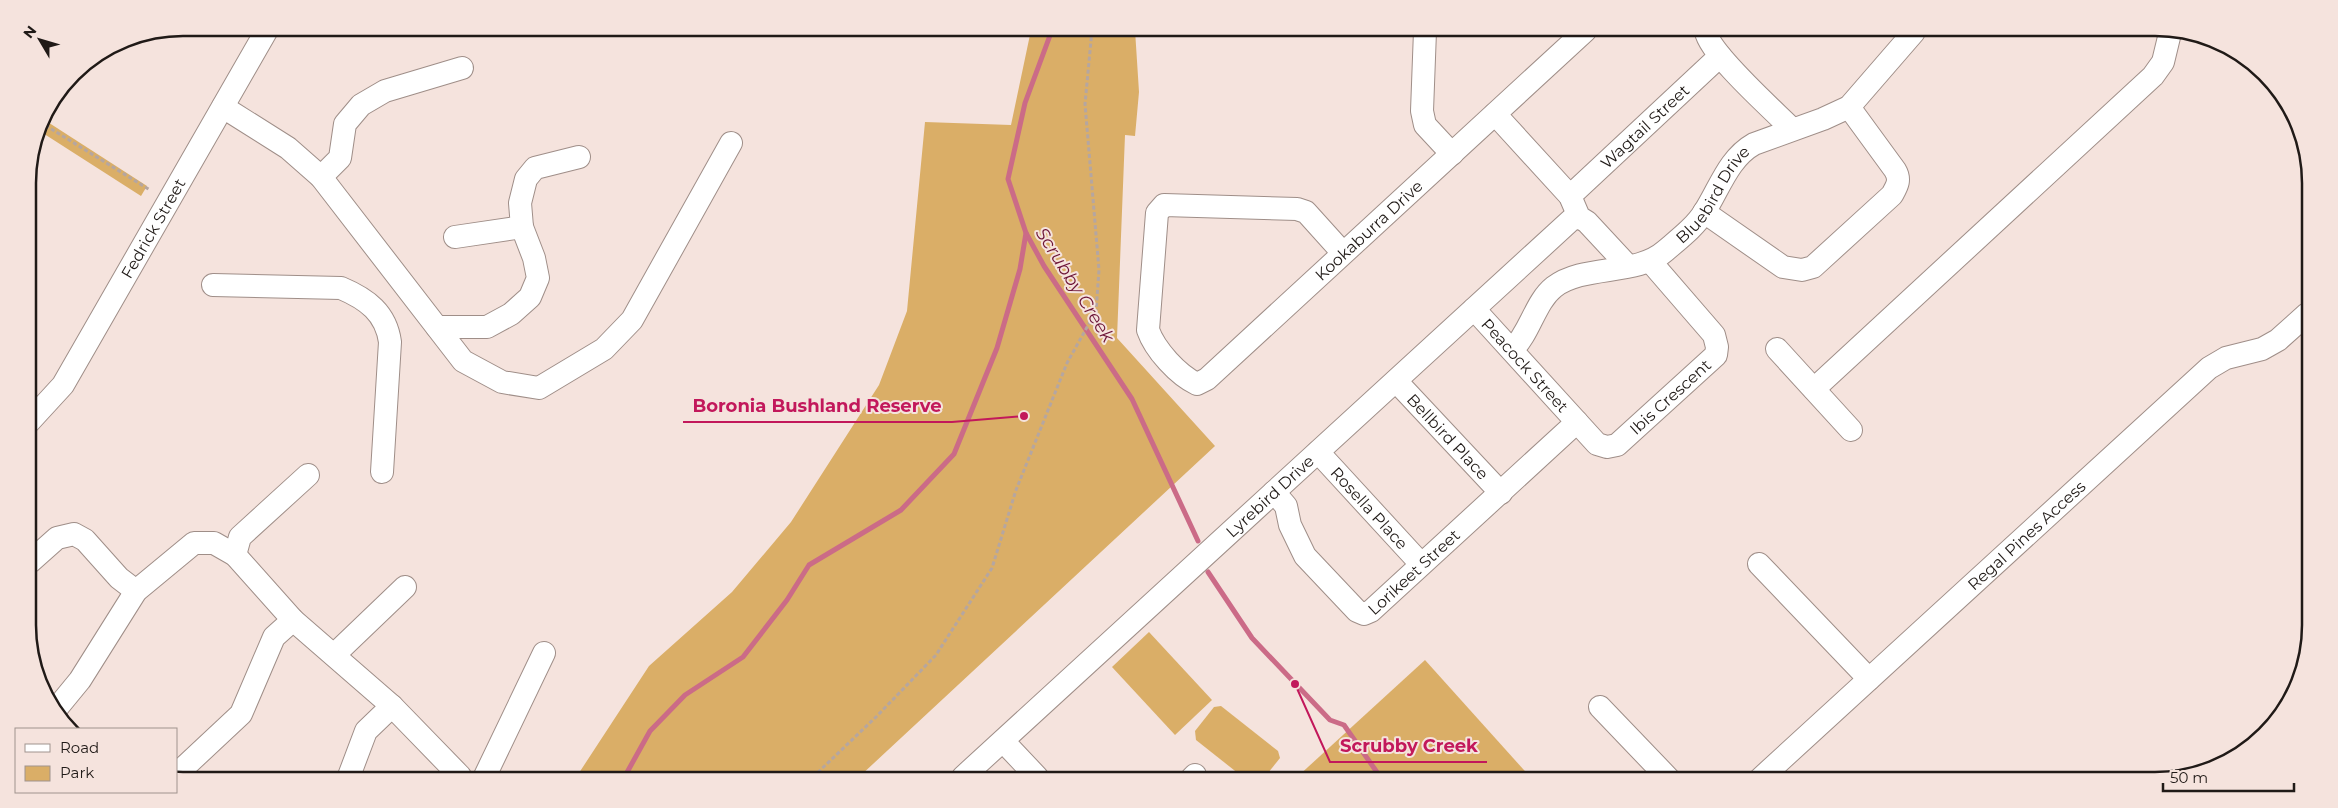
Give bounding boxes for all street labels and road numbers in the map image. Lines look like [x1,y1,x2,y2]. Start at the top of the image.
street label: Wagtail Street [1596,80,1693,172]
street label: Bluebird Drive [1672,142,1753,247]
street label: Fedrick Street [117,174,189,282]
street label: Kookaburra Drive [1311,176,1426,284]
street label: Peacock Street [1478,314,1573,416]
street label: Ibis Crescent [1626,355,1715,438]
street label: Bellbird Place [1403,390,1493,483]
street label: Lyrebird Drive [1222,451,1318,541]
street label: Rosella Place [1327,463,1412,553]
street label: Regal Pines Access [1963,476,2089,594]
street label: Lorikeet Street [1364,525,1464,619]

